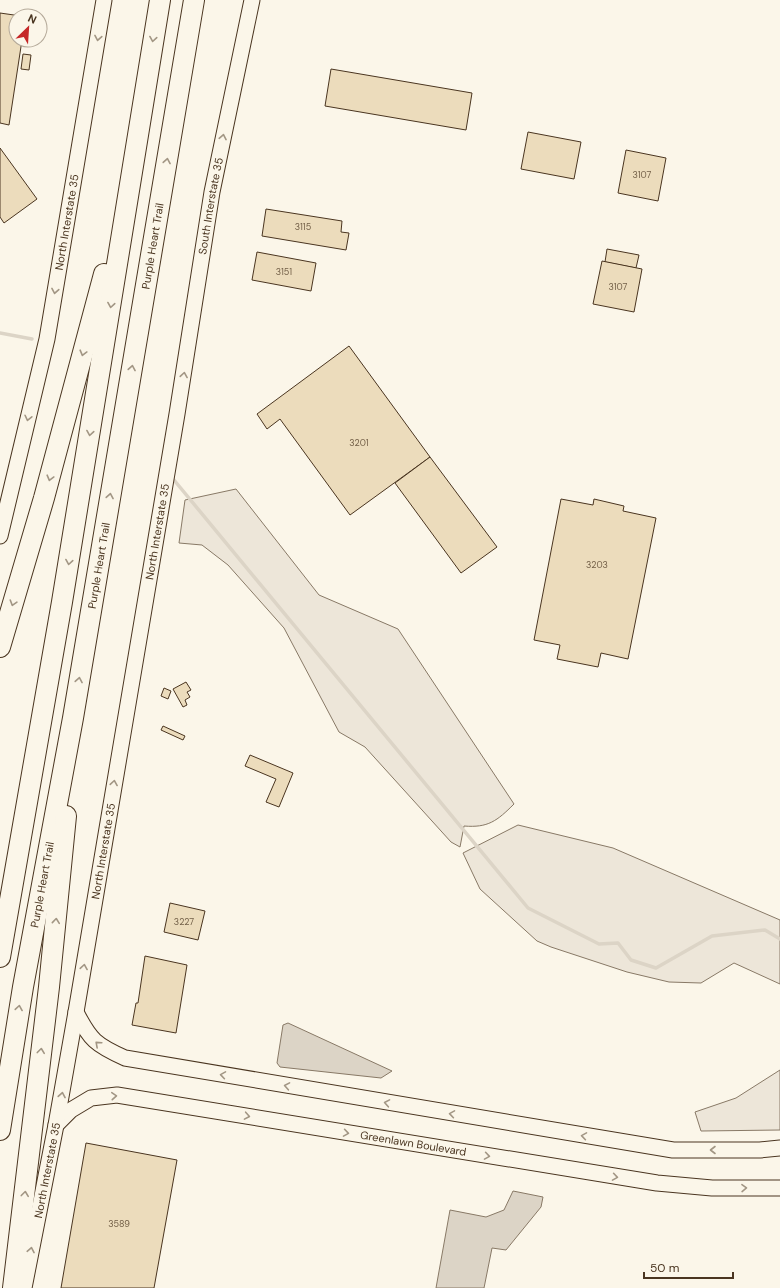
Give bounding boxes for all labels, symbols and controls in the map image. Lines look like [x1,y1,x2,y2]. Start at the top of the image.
north arrow [8,8,48,48]
text: N [26,11,39,27]
one-way arrow [94,35,103,42]
one-way arrow [150,35,158,42]
one-way arrow [218,133,227,140]
street label: South Interstate 35 [195,156,226,256]
one-way arrow [162,158,170,164]
house number: 3107 [633,169,652,181]
street label: North Interstate 35 [52,173,82,271]
street label: Purple Heart Trail [138,202,167,290]
house number: 3115 [295,221,311,233]
house number: 3151 [276,266,292,278]
house number: 3107 [609,281,628,293]
one-way arrow [52,288,60,294]
one-way arrow [107,302,115,308]
one-way arrow [79,349,88,356]
one-way arrow [127,365,135,371]
one-way arrow [179,372,187,378]
one-way arrow [25,415,33,421]
one-way arrow [86,430,95,436]
house number: 3201 [349,437,369,449]
one-way arrow [46,475,54,481]
street label: North Interstate 35 [142,482,172,581]
one-way arrow [105,493,114,499]
street label: Purple Heart Trail [85,521,113,610]
one-way arrow [65,559,74,565]
house number: 3203 [586,559,608,571]
one-way arrow [9,599,18,606]
one-way arrow [74,677,83,683]
one-way arrow [109,780,118,786]
street label: North Interstate 35 [88,802,118,900]
street label: Purple Heart Trail [27,841,57,929]
house number: 3227 [174,916,194,928]
one-way arrow [51,918,60,924]
one-way arrow [79,963,88,970]
one-way arrow [14,1005,23,1011]
one-way arrow [96,1042,103,1049]
one-way arrow [37,1048,46,1054]
one-way arrow [220,1071,226,1080]
one-way arrow [284,1082,291,1090]
one-way arrow [111,1091,117,1100]
one-way arrow [57,1092,65,1098]
one-way arrow [384,1099,391,1108]
one-way arrow [449,1110,455,1119]
one-way arrow [244,1111,250,1120]
street label: North Interstate 35 [31,1121,63,1219]
one-way arrow [343,1128,350,1137]
street label: Greenlawn Boulevard [359,1128,468,1159]
one-way arrow [581,1132,587,1141]
one-way arrow [710,1146,716,1154]
one-way arrow [483,1151,490,1160]
one-way arrow [612,1172,618,1180]
one-way arrow [741,1184,747,1192]
one-way arrow [20,1191,29,1197]
house number: 3589 [108,1218,130,1230]
one-way arrow [27,1247,35,1253]
scale bar [644,1254,733,1280]
text: 50 m [650,1260,679,1276]

